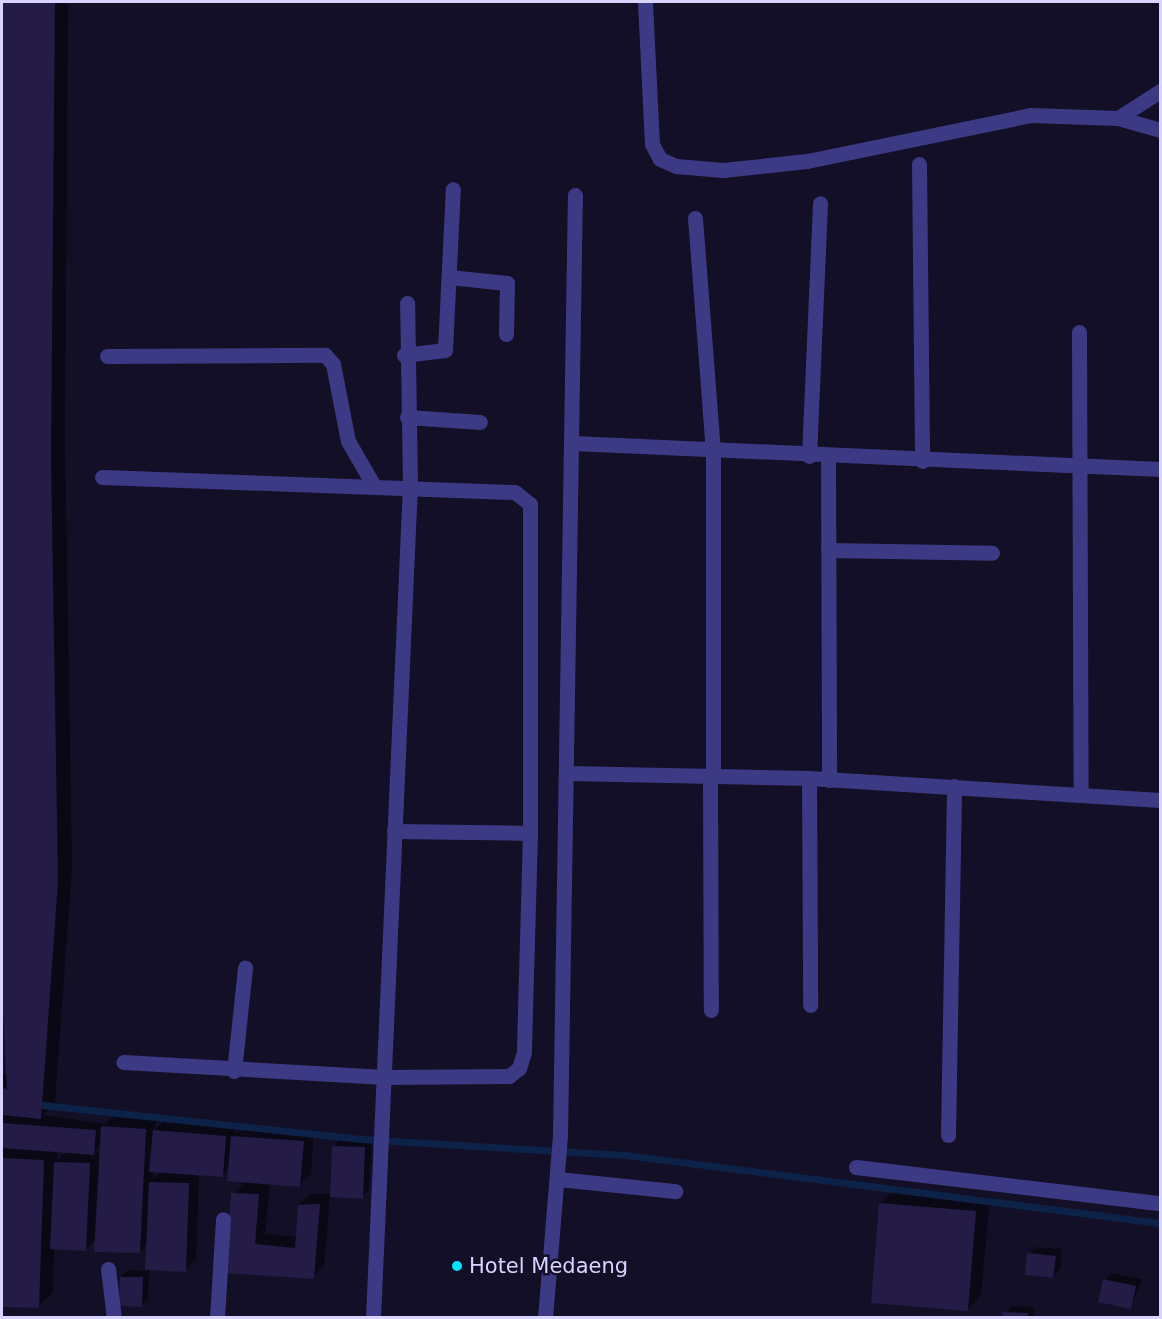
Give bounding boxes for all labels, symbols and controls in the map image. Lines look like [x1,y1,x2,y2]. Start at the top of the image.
place label: Hotel Medaeng [469,1253,628,1279]
marker: Hotel Medaeng [450,1259,464,1273]

